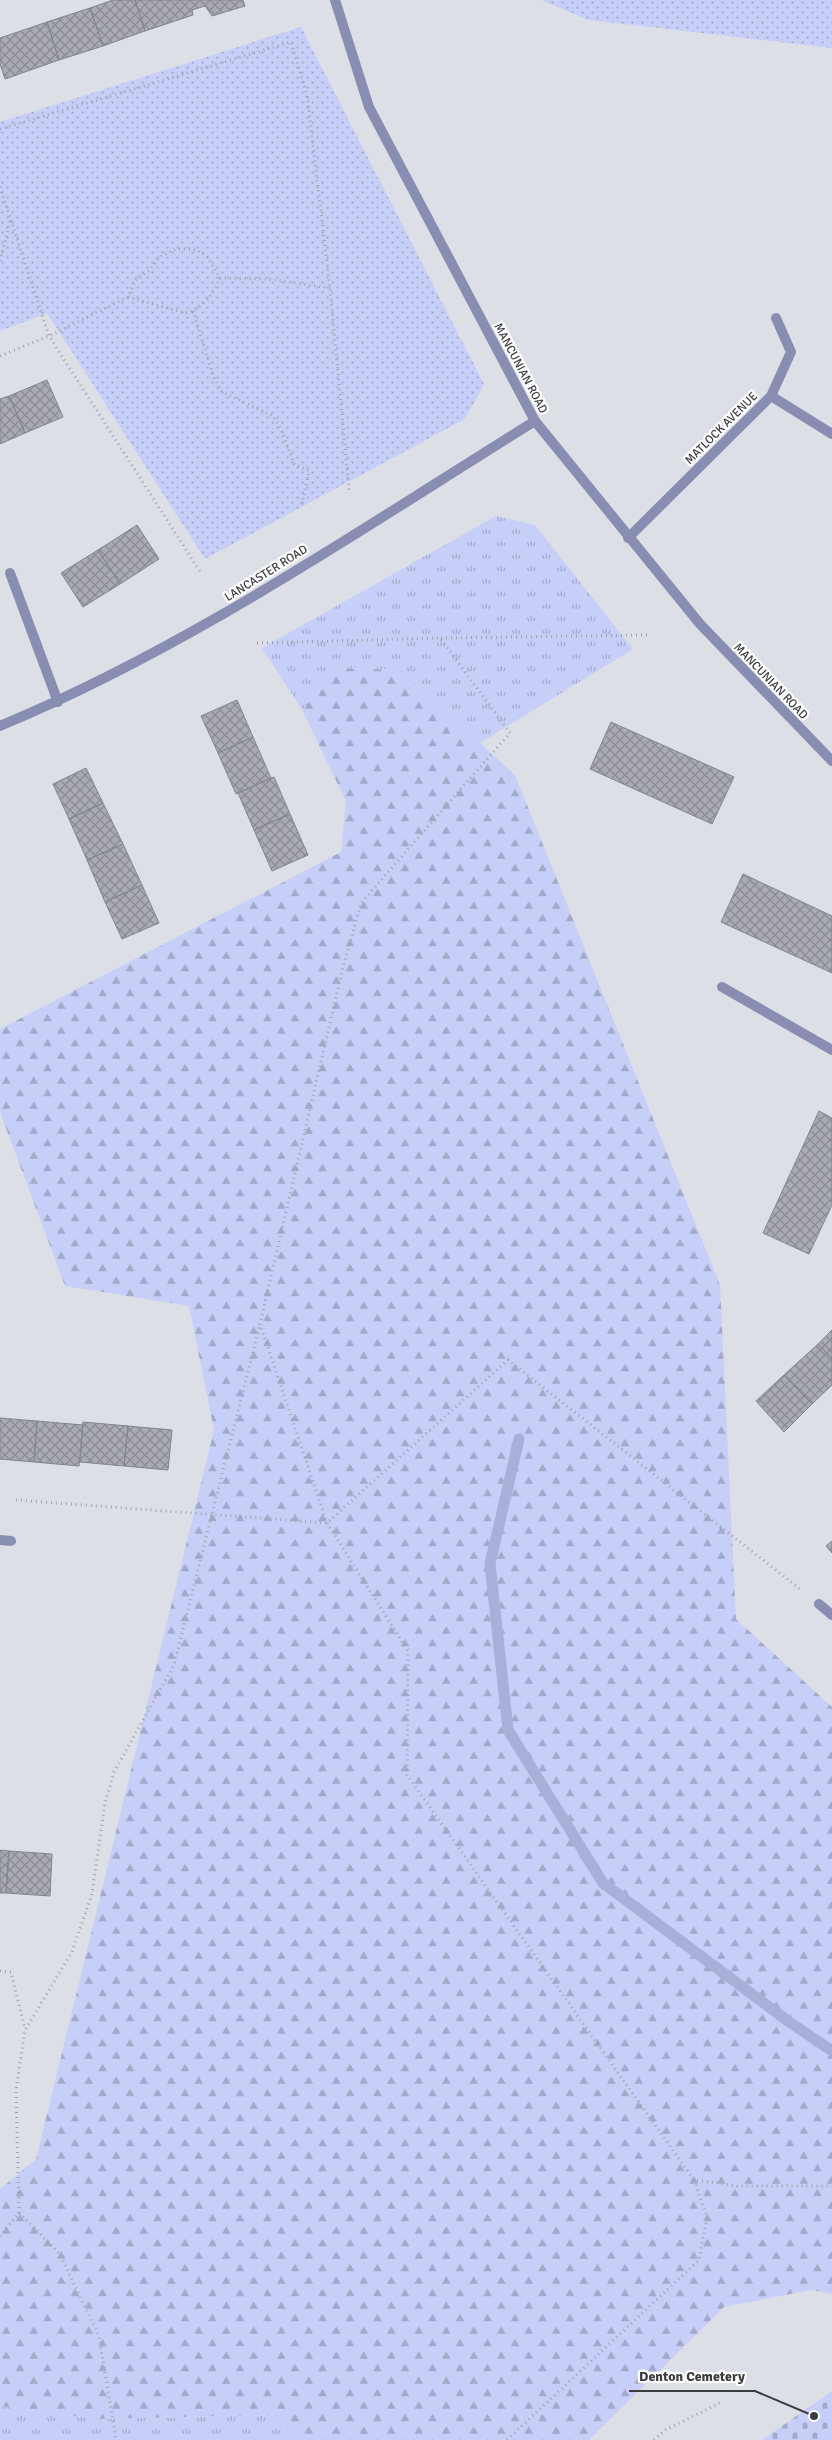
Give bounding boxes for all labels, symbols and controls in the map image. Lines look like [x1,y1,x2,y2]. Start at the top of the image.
street label: MANCUNIAN ROAD [490,320,551,416]
street label: MATLOCK AVENUE [682,389,761,468]
street label: LANCASTER ROAD [222,542,311,605]
street label: MANCUNIAN ROAD [730,640,811,723]
callout: Denton Cemetery [629,2362,755,2391]
text: Denton Cemetery [639,2368,745,2385]

